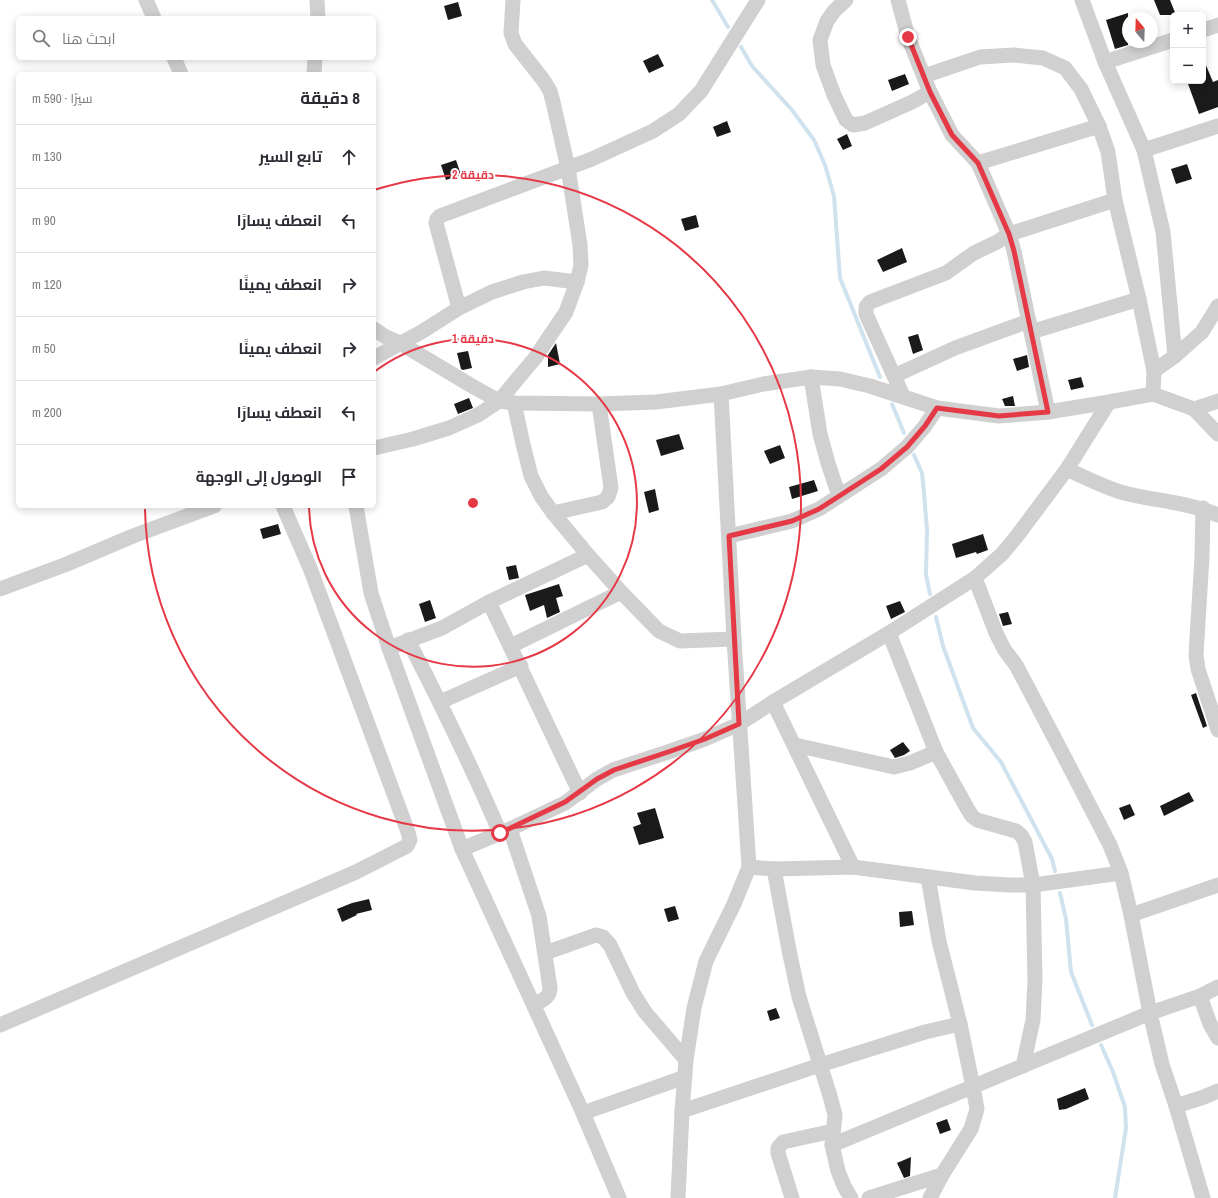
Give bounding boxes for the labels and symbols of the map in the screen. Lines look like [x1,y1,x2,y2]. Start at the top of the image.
north arrow [1122,12,1158,48]
route end [899,28,917,46]
text: 2 دقيقة [452,167,494,183]
text: 1 دقيقة [452,331,494,347]
centre of rings [466,496,480,510]
route start [491,824,509,842]

